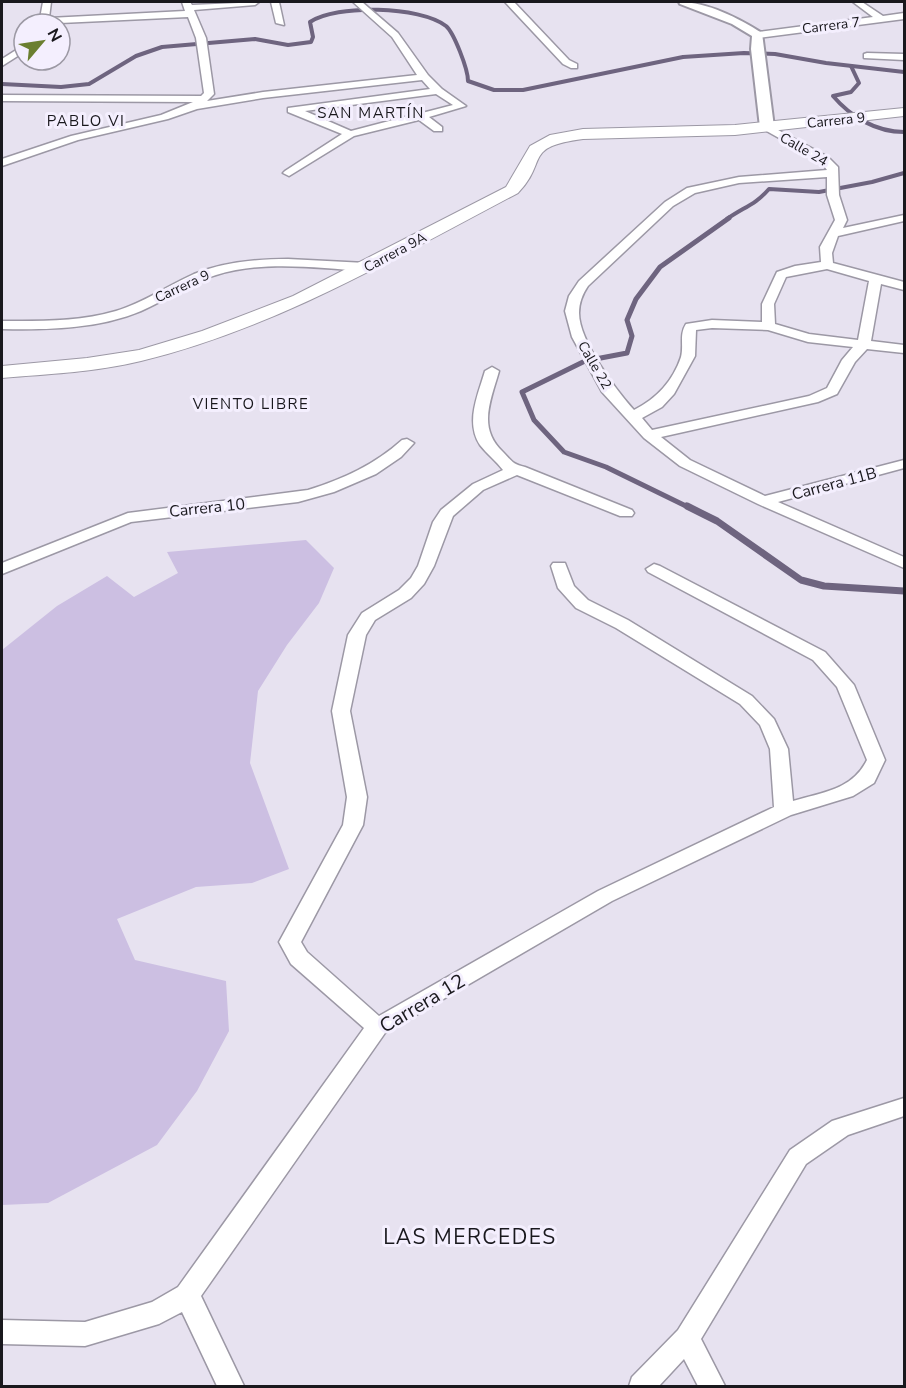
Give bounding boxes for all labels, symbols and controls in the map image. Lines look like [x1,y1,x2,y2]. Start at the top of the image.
north arrow [12,12,72,72]
street label: Carrera 7 [801,13,861,38]
text: N [42,25,67,46]
district label: SAN MARTÍN [317,103,425,123]
street label: Carrera 9 [806,108,866,133]
district label: PABLO VI [47,111,125,131]
street label: Calle 24 [776,128,831,171]
street label: Carrera 9A [361,228,430,277]
street label: Carrera 9 [152,266,213,307]
street label: Calle 22 [573,338,616,393]
district label: VIENTO LIBRE [192,394,309,414]
street label: Carrera 11B [789,462,879,506]
street label: Carrera 10 [168,493,246,523]
street label: Carrera 12 [374,967,470,1040]
district label: LAS MERCEDES [383,1223,557,1251]

